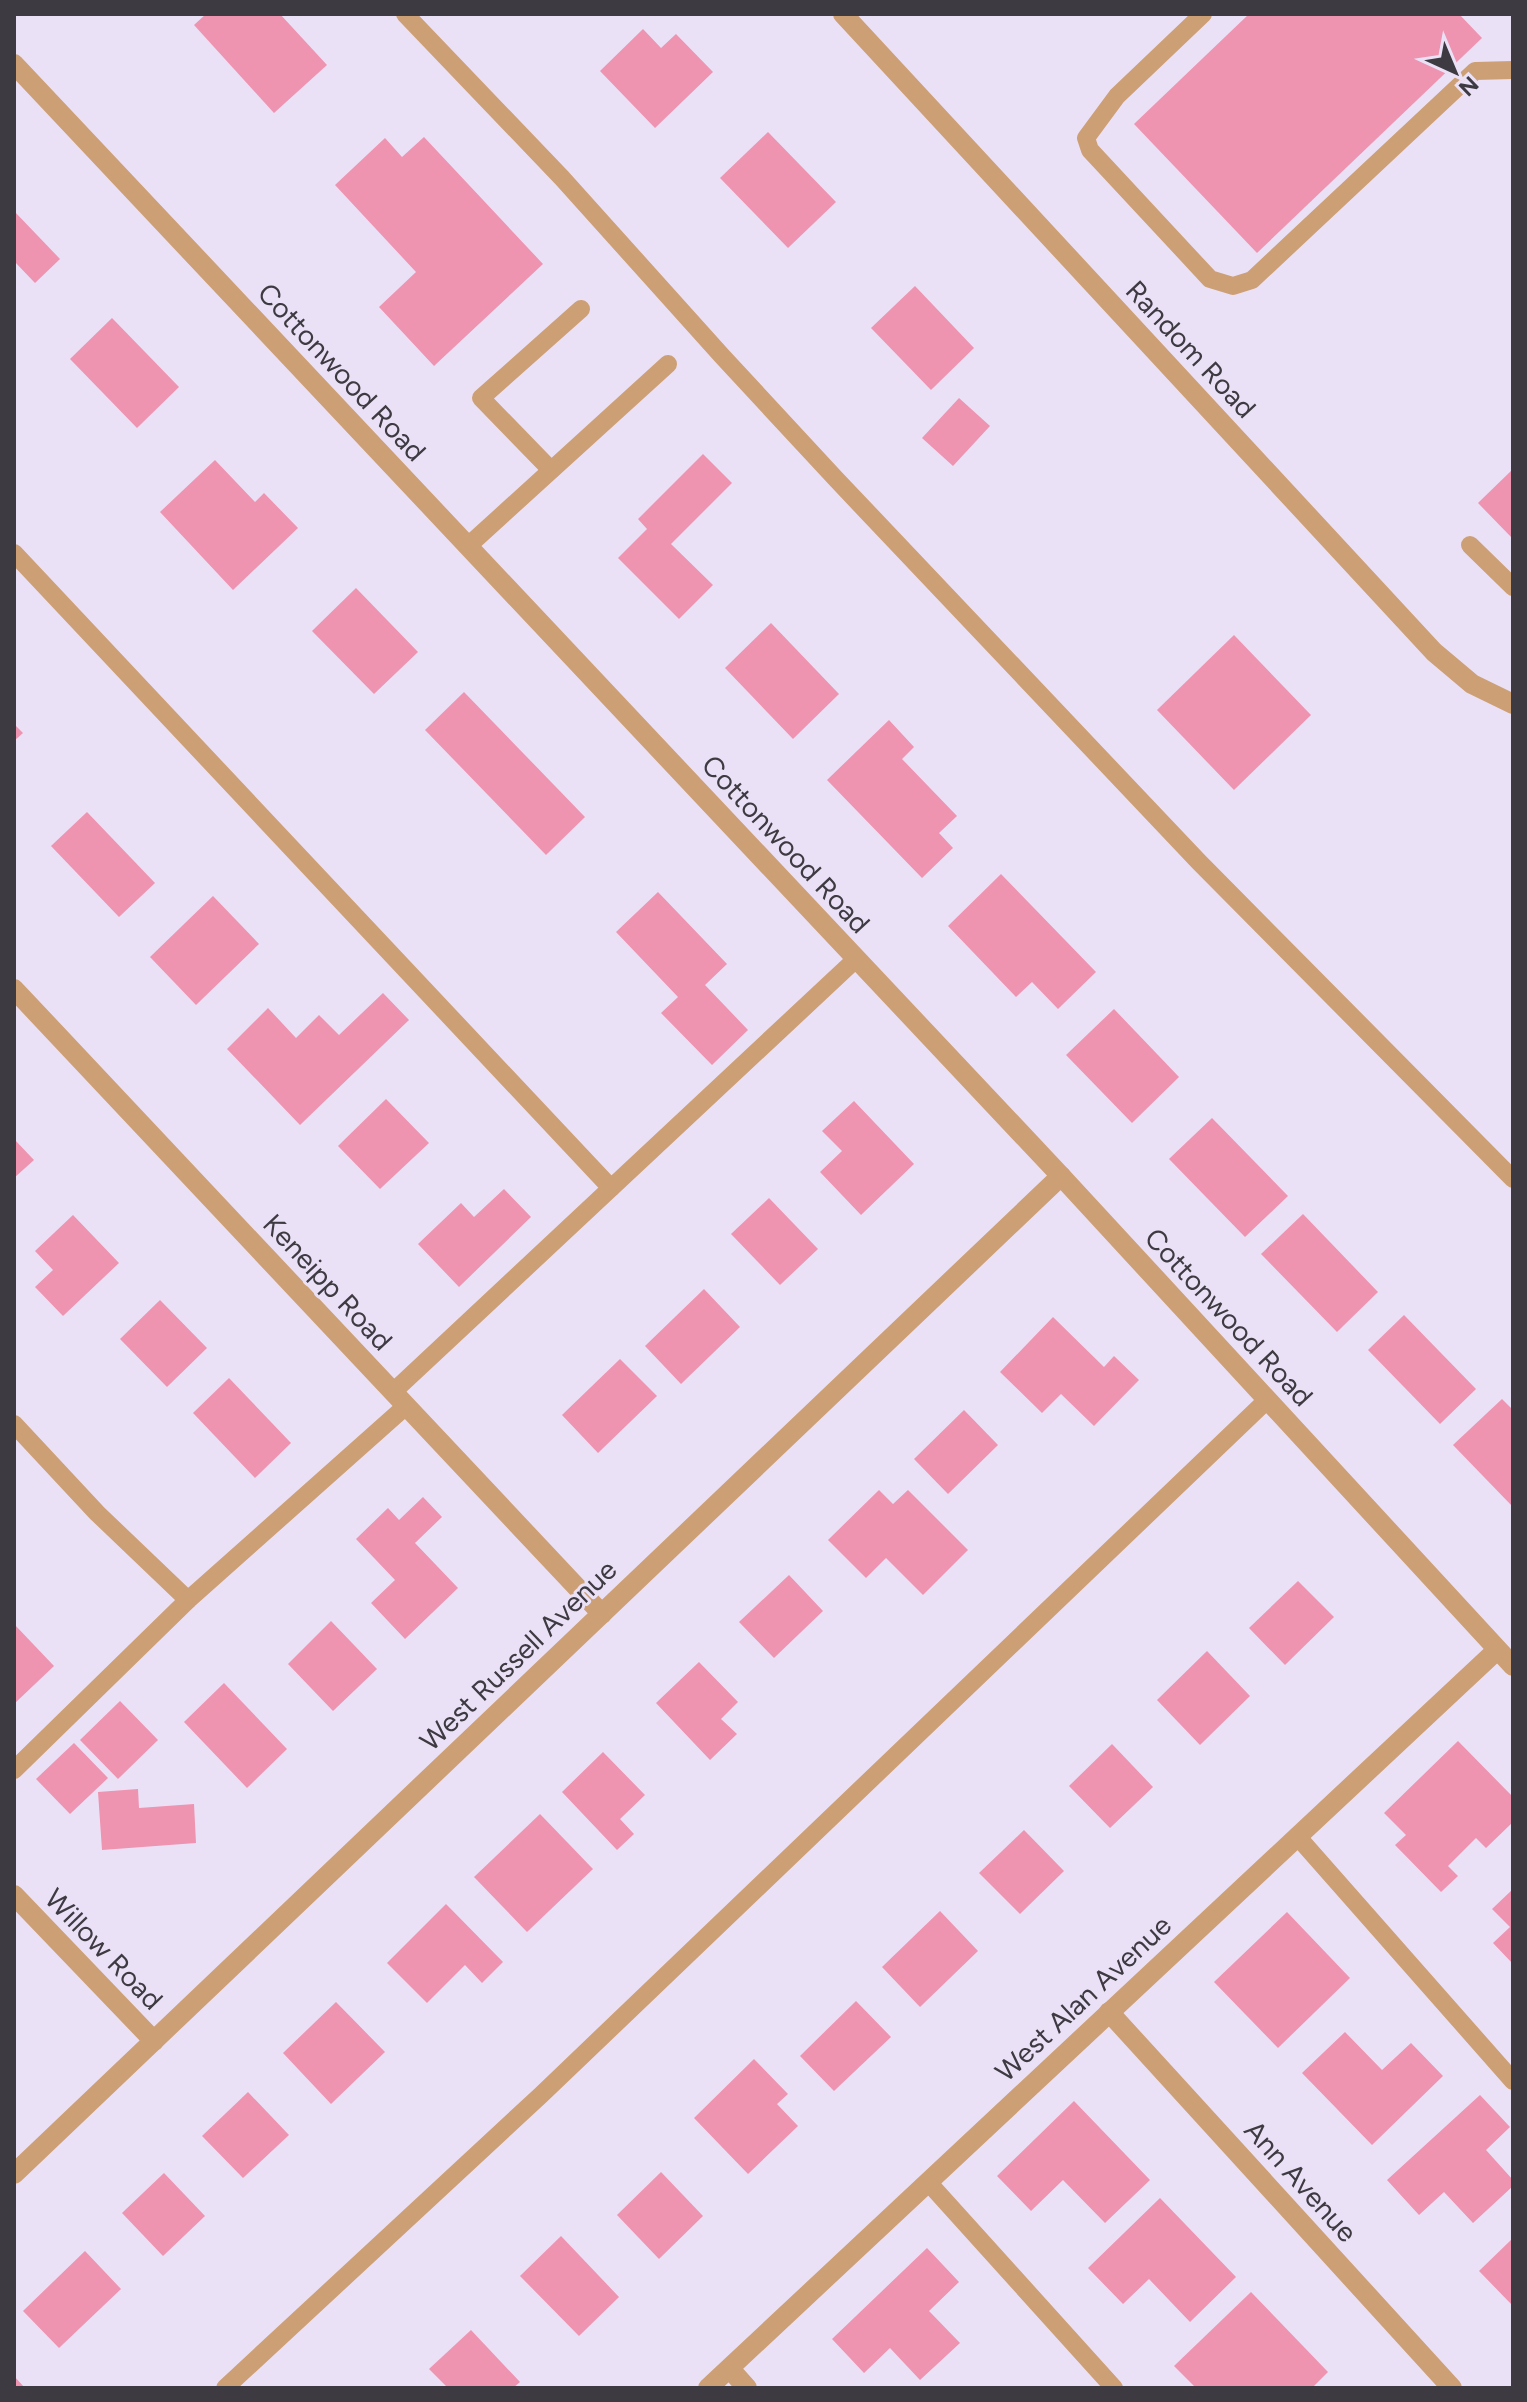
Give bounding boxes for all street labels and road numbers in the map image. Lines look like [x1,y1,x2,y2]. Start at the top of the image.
street label: Random Road [1119,273,1263,425]
street label: Cottonwood Road [251,276,433,468]
street label: Cottonwood Road [695,748,877,940]
street label: Keneipp Road [256,1207,400,1357]
street label: Cottonwood Road [1138,1221,1320,1413]
street label: West Russell Avenue [413,1552,623,1758]
street label: Willow Road [38,1881,170,2017]
street label: West Alan Avenue [988,1908,1178,2088]
street label: Ann Avenue [1238,2113,1364,2249]

